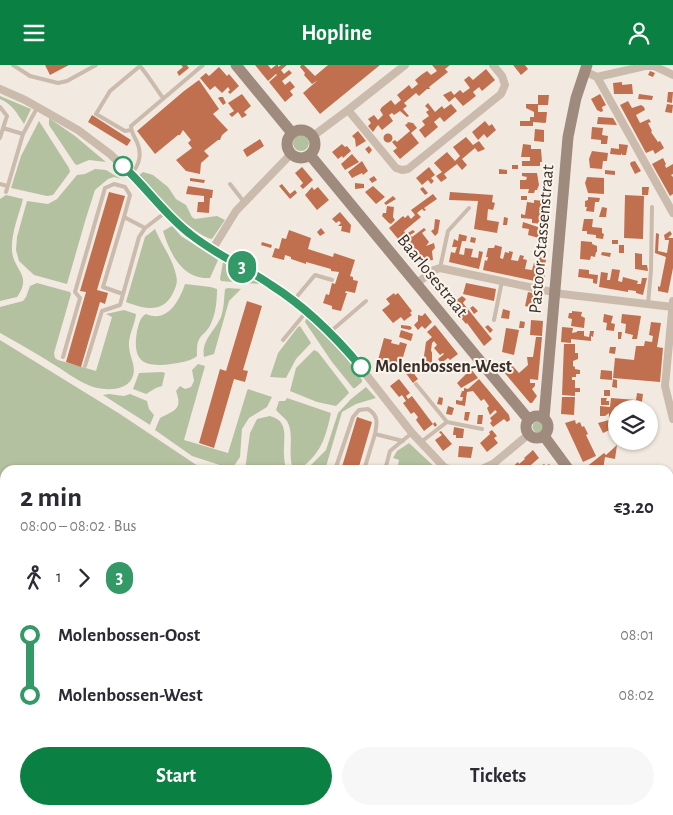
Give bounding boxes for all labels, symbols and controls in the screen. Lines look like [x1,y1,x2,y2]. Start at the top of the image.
icon: menu [20,19,48,47]
icon: person [625,19,653,47]
text: Hopline [301,22,372,44]
unlabelled marker [113,156,133,176]
street label: Pastoor Stassenstraat [527,163,558,314]
street label: Baarlosestraat [393,231,471,321]
line badge: 3 [226,251,258,283]
text: 3 [238,258,246,276]
marker: Molenbossen-West [351,357,371,377]
place label: Molenbossen-West [375,358,512,376]
map controls [608,400,658,450]
button: layers [608,400,658,450]
text: 2 min [20,484,82,512]
text: €3.20 [614,498,654,517]
text: 08:00 – 08:02 · Bus [20,518,137,534]
icon: walk [20,564,48,592]
icon: forward [70,564,98,592]
text: 1 [56,569,62,585]
text: 3 [116,569,123,587]
text: Molenbossen-Oost [58,626,200,645]
text: 08:01 [620,627,654,643]
text: Molenbossen-West [58,686,203,705]
text: 08:02 [619,687,654,703]
button: Start [20,747,332,805]
button: Tickets [342,747,654,805]

